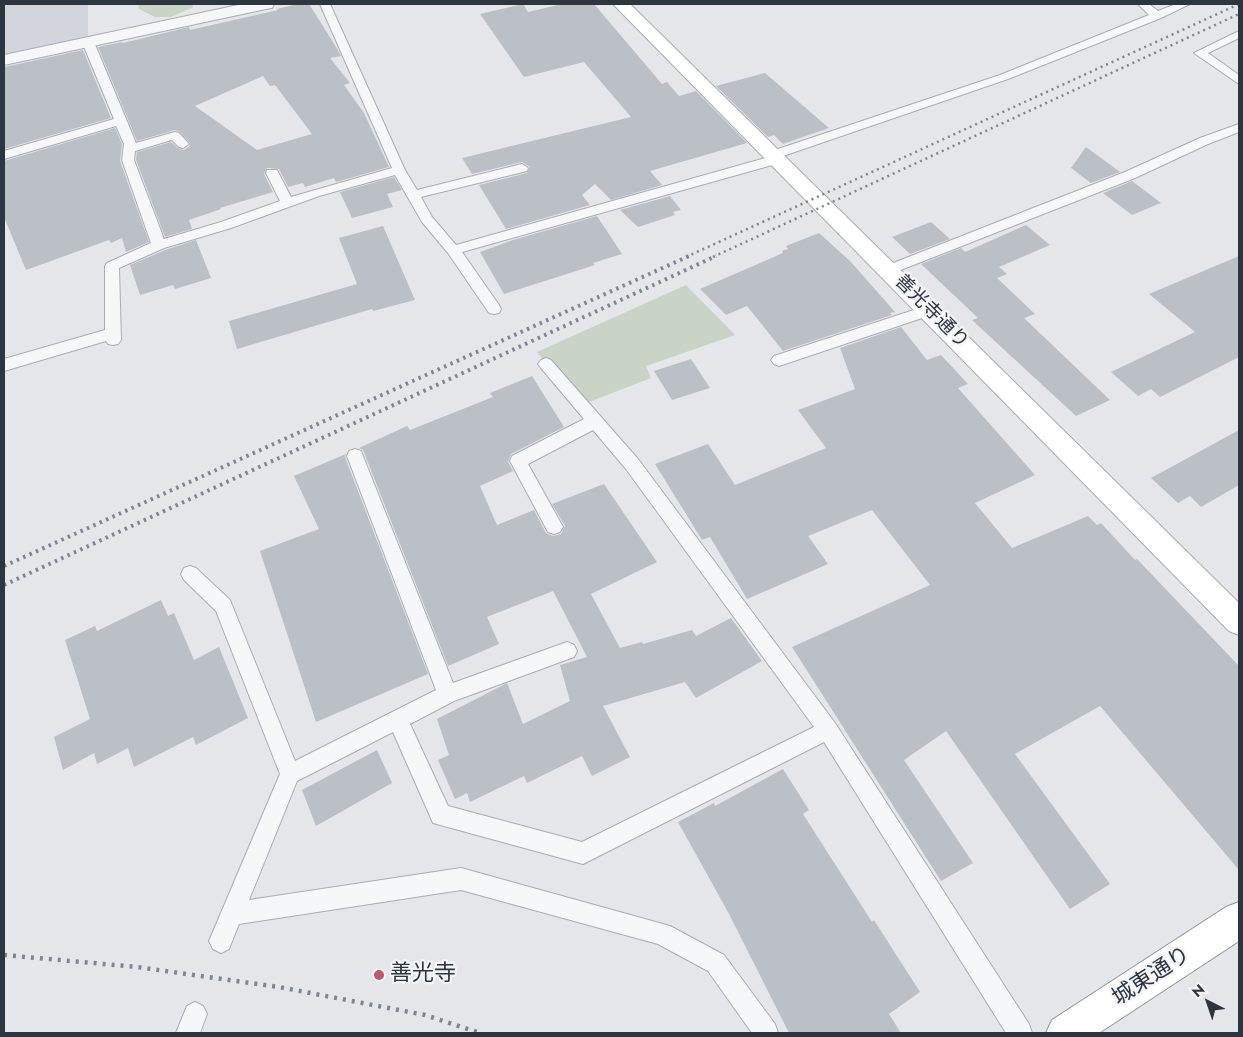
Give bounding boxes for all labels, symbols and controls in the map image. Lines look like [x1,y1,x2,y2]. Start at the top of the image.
street label: 善光寺通り [889,270,973,354]
street label: 城東通り [1108,942,1196,1012]
place label: 善光寺 [390,962,456,988]
marker: 善光寺 [372,968,386,982]
north arrow [1183,977,1233,1027]
text: N [1187,979,1209,1002]

